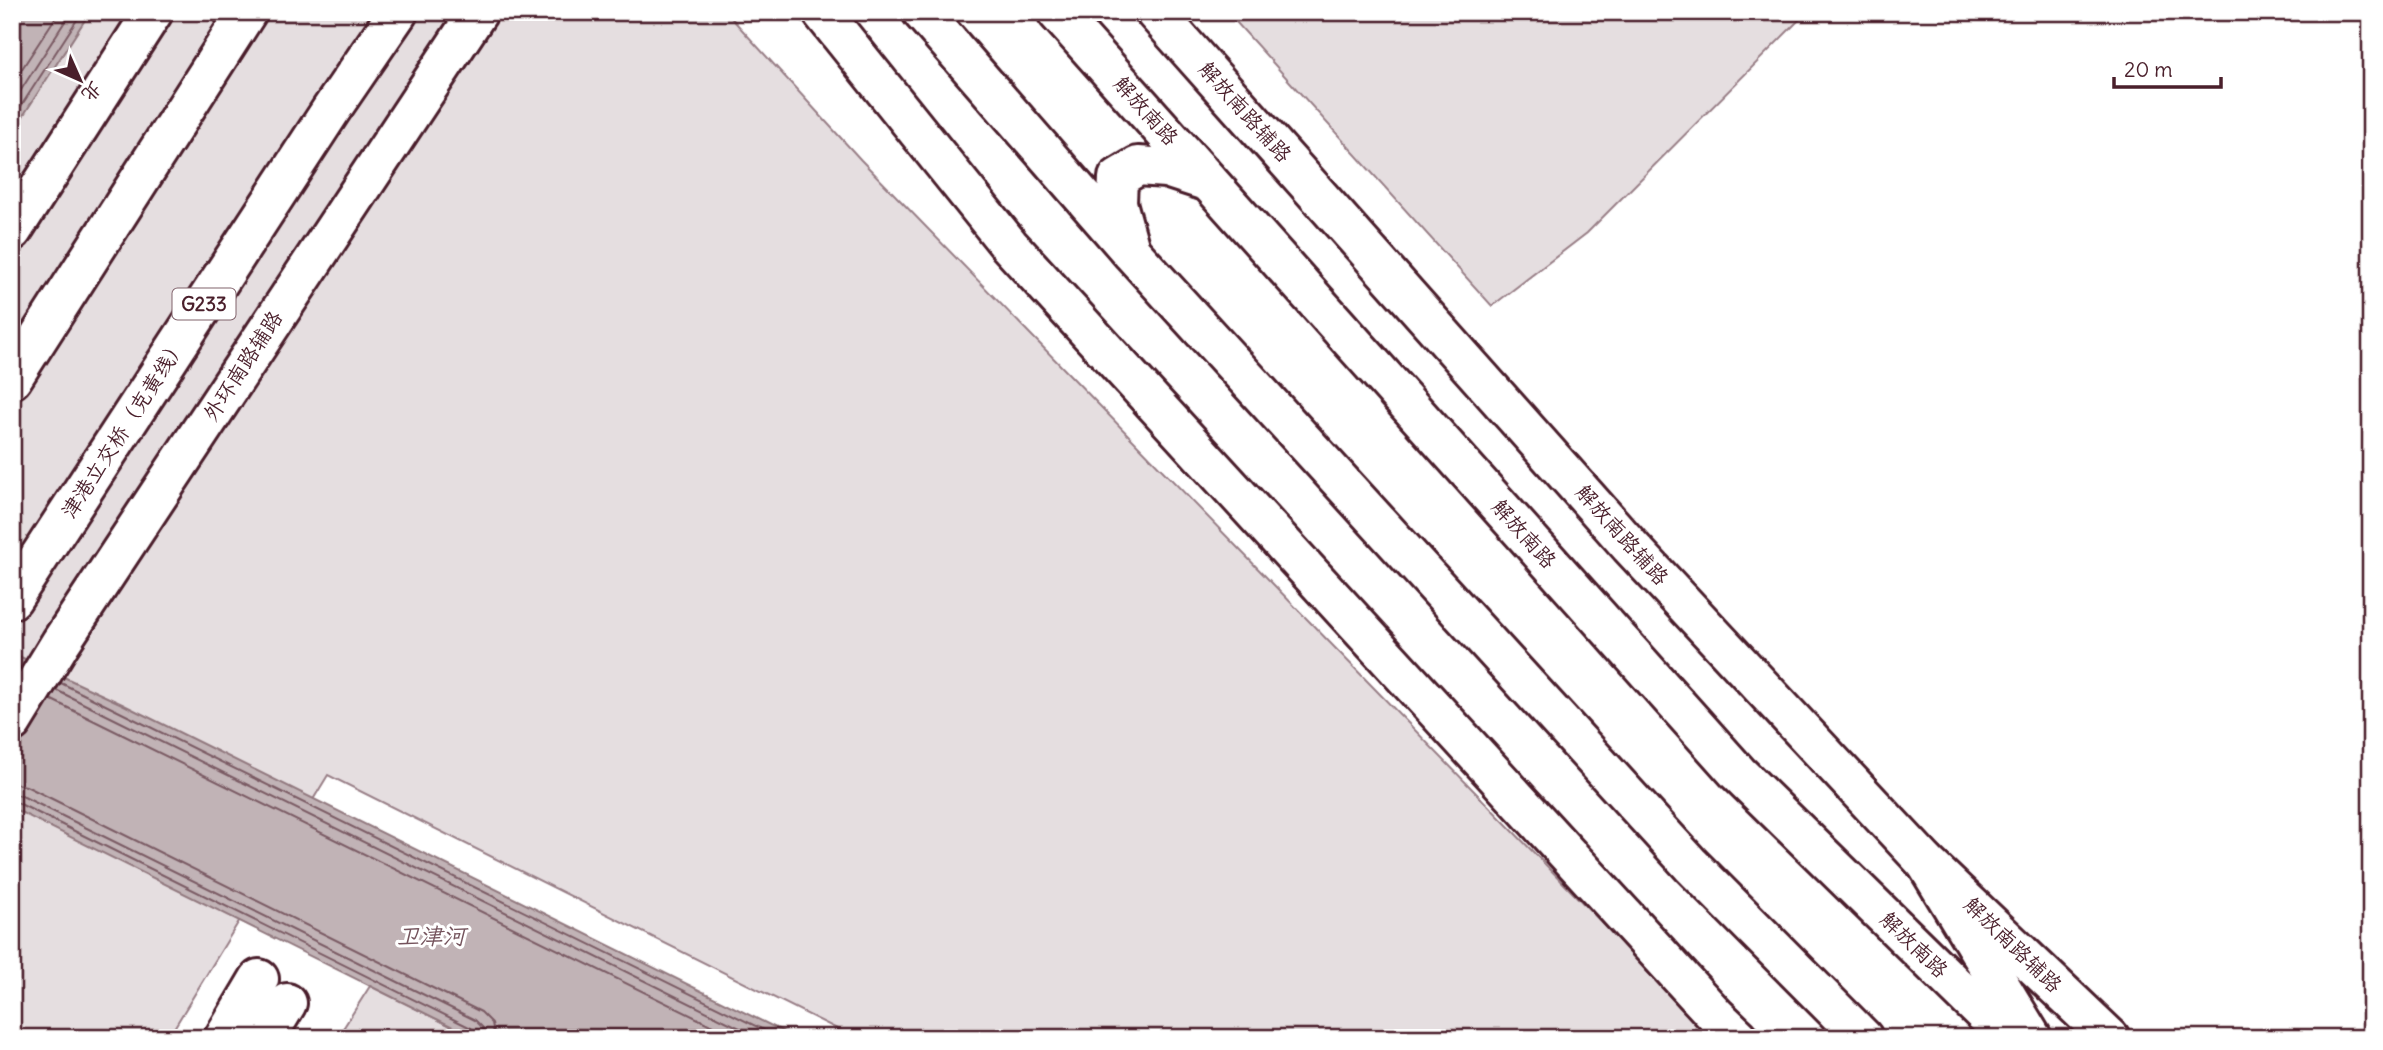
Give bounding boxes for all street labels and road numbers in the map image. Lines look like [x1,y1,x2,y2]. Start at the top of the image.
street label: 解放南路辅路 [1193,56,1298,168]
street label: 解放南路 [1108,70,1185,151]
road number: G233 [172,288,235,320]
street label: 外环南路辅路 [197,306,288,426]
street label: 津港立交桥（克黄线） [55,332,192,523]
street label: 解放南路辅路 [1570,479,1675,591]
street label: 解放南路 [1486,493,1563,574]
street label: 解放南路辅路 [1959,891,2068,998]
street label: 解放南路 [1875,906,1954,984]

